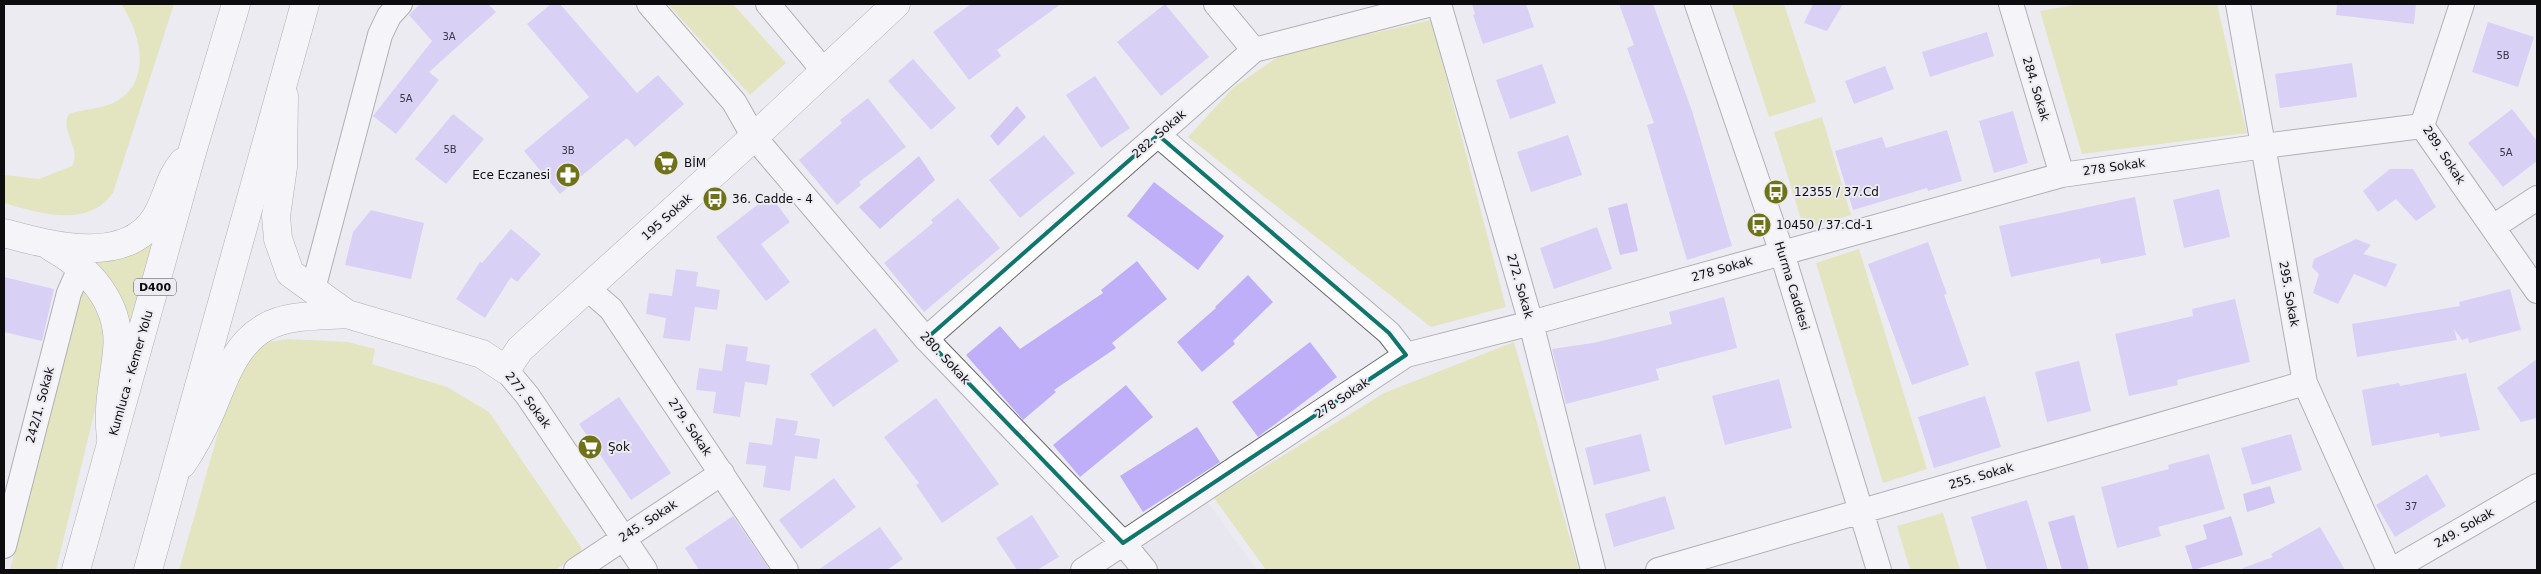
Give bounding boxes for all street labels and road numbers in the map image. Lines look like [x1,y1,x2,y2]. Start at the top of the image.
street label: 284. Sokak [2020,55,2052,123]
street label: 282. Sokak [1129,107,1189,161]
street label: 289. Sokak [2420,123,2468,187]
street label: 278 Sokak [2082,156,2146,178]
street label: 195 Sokak [639,191,695,243]
street label: Hurma Caddesi [1772,240,1812,332]
street label: 272. Sokak [1504,252,1536,320]
street label: 278 Sokak [1690,254,1754,284]
street label: 295. Sokak [2276,260,2302,328]
road number: D400 [134,278,176,296]
street label: Kumluca - Kemer Yolu [106,309,156,437]
street label: 280. Sokak [917,329,973,387]
street label: 242/1. Sokak [23,365,57,445]
street label: 277. Sokak [502,369,554,431]
street label: 278 Sokak [1312,375,1372,421]
street label: 279. Sokak [666,396,714,459]
street label: 255. Sokak [1947,460,2015,492]
street label: 245. Sokak [616,497,680,545]
street label: 249. Sokak [2432,505,2496,551]

